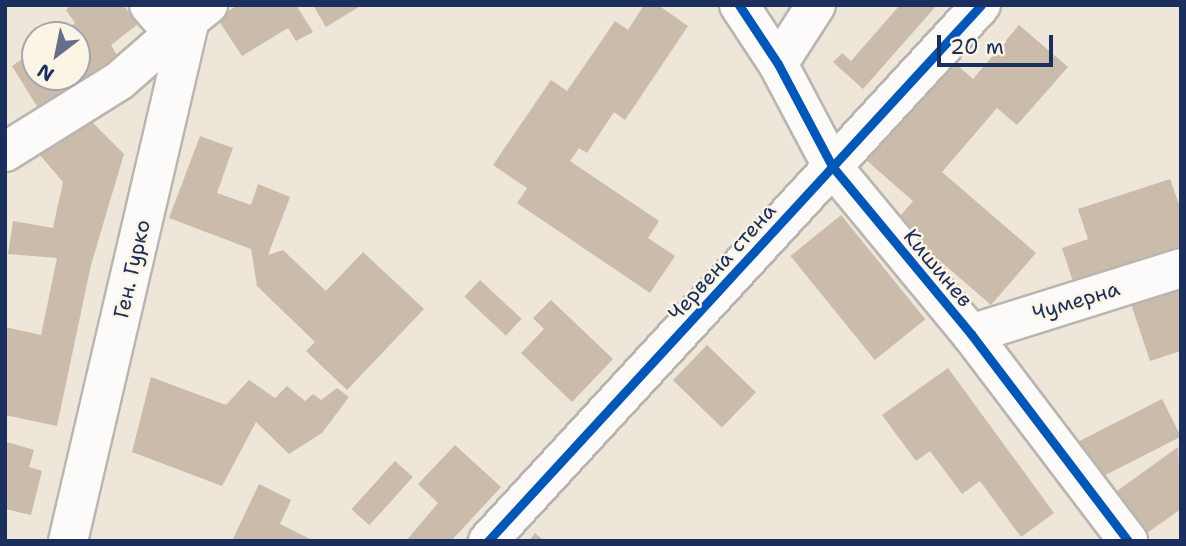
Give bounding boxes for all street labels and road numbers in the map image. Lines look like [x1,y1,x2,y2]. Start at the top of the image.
street label: Червена стена [663,198,781,326]
street label: Ген. Гурко [108,217,156,321]
street label: Кишинев [898,224,978,312]
street label: Чумерна [1029,276,1123,326]

